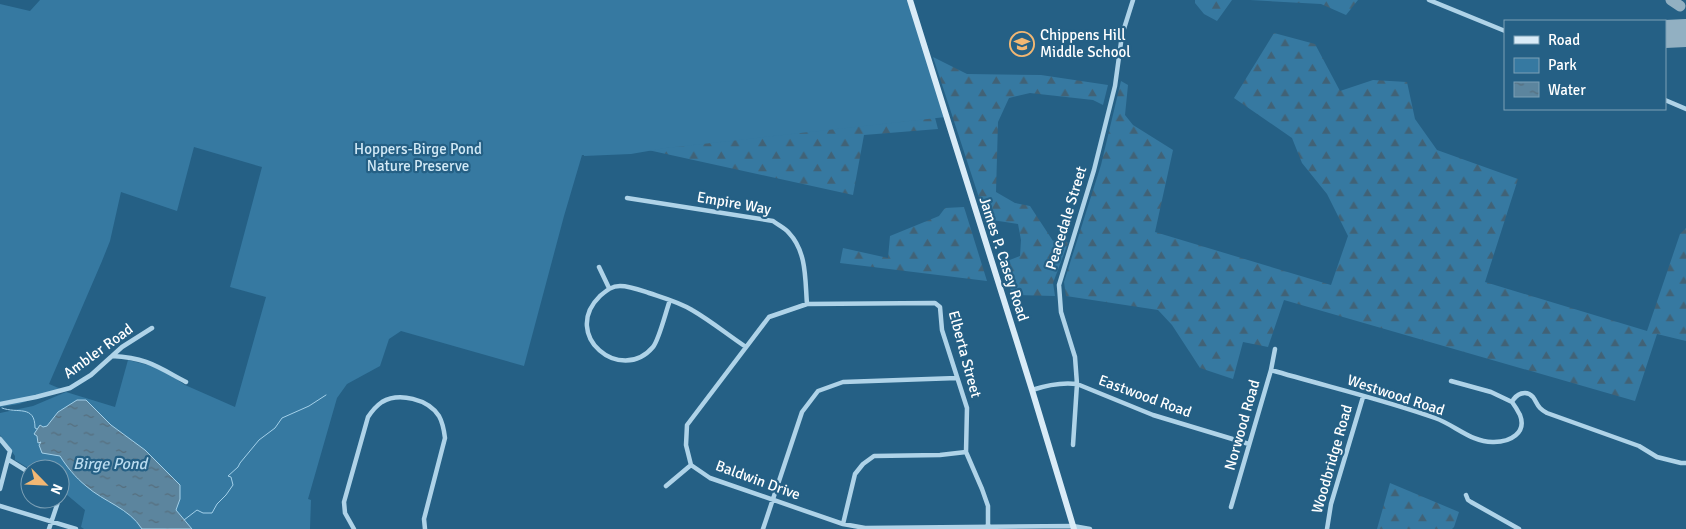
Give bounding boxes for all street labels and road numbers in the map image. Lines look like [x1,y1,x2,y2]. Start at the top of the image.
street label: Peacedale Street [1042,164,1090,272]
street label: Empire Way [695,188,773,218]
street label: James P. Casey Road [975,194,1033,324]
street label: Elberta Street [945,308,985,400]
street label: Ambler Road [60,320,136,382]
street label: Eastwood Road [1096,371,1194,421]
street label: Westwood Road [1345,371,1447,419]
street label: Norwood Road [1220,378,1264,472]
street label: Woodbridge Road [1308,403,1356,515]
street label: Baldwin Drive [713,456,803,504]

